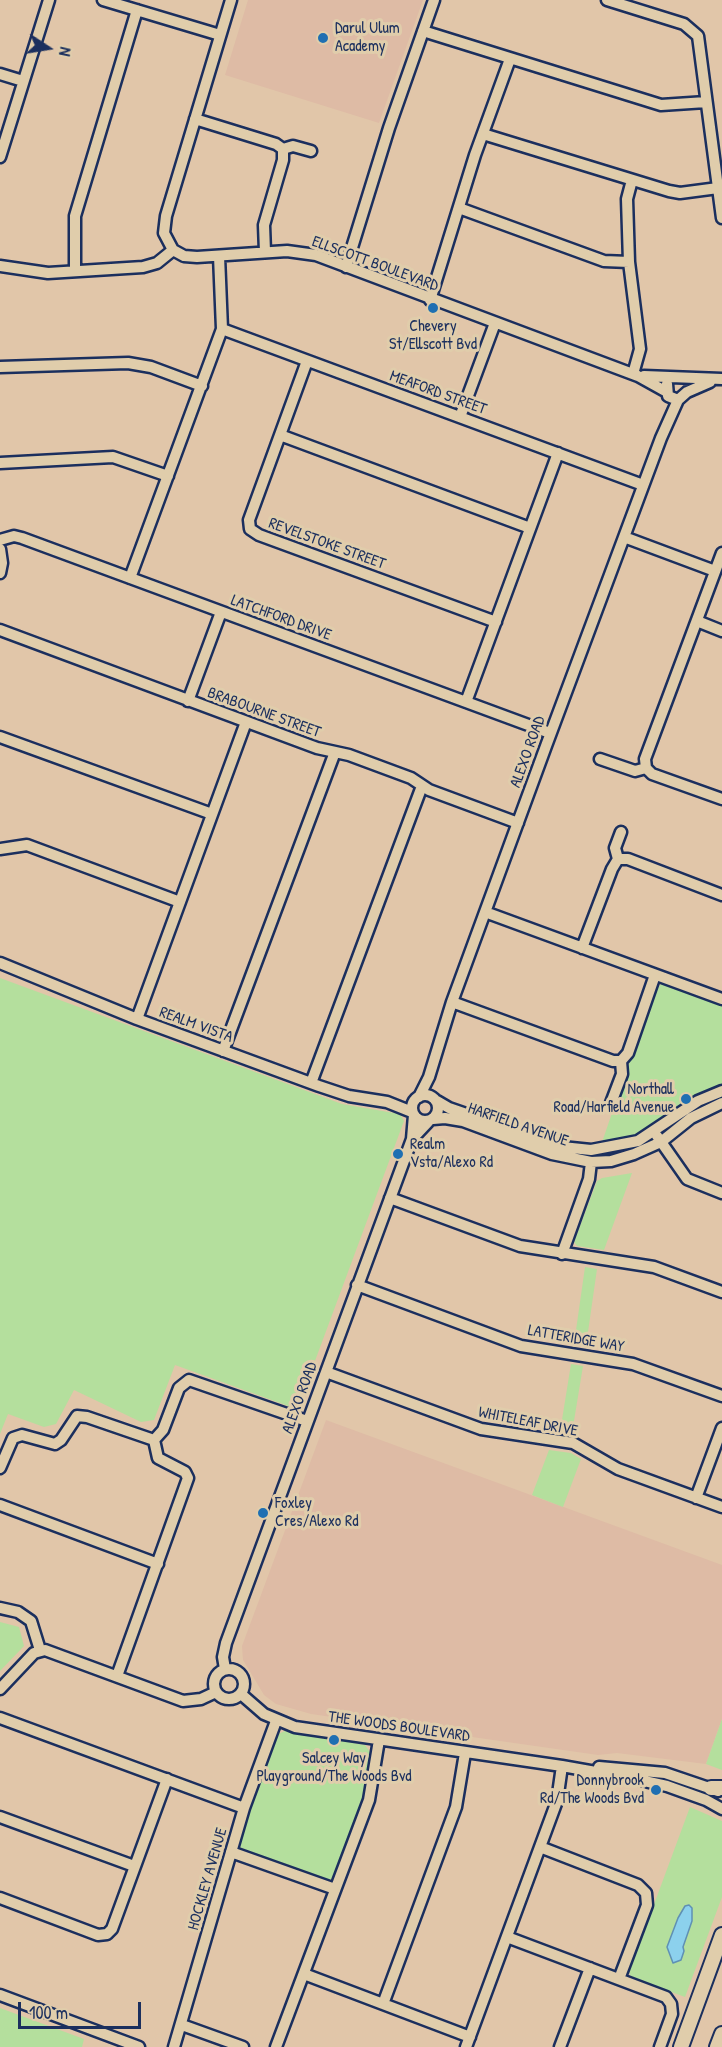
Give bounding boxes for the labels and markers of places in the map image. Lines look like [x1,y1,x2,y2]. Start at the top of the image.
place label: Darul Ulum Academy [335,19,400,57]
marker: Darul Ulum Academy [316,31,330,45]
marker: Chevery St/Ellscott Bvd [426,301,440,315]
place label: Chevery St/Ellscott Bvd [389,317,477,355]
place label: Northall Road/Harfield Avenue [554,1080,674,1118]
marker: Northall Road/Harfield Avenue [679,1092,693,1106]
place label: Realm Vsta/Alexo Rd [410,1135,493,1173]
marker: Realm Vsta/Alexo Rd [391,1147,405,1161]
place label: Foxley Cres/Alexo Rd [275,1494,358,1532]
marker: Foxley Cres/Alexo Rd [256,1506,270,1520]
marker: Salcey Way Playground/The Woods Bvd [327,1733,341,1747]
place label: Salcey Way Playground/The Woods Bvd [256,1749,412,1787]
place label: Donnybrook Rd/The Woods Bvd [540,1771,644,1809]
marker: Donnybrook Rd/The Woods Bvd [649,1783,663,1797]

